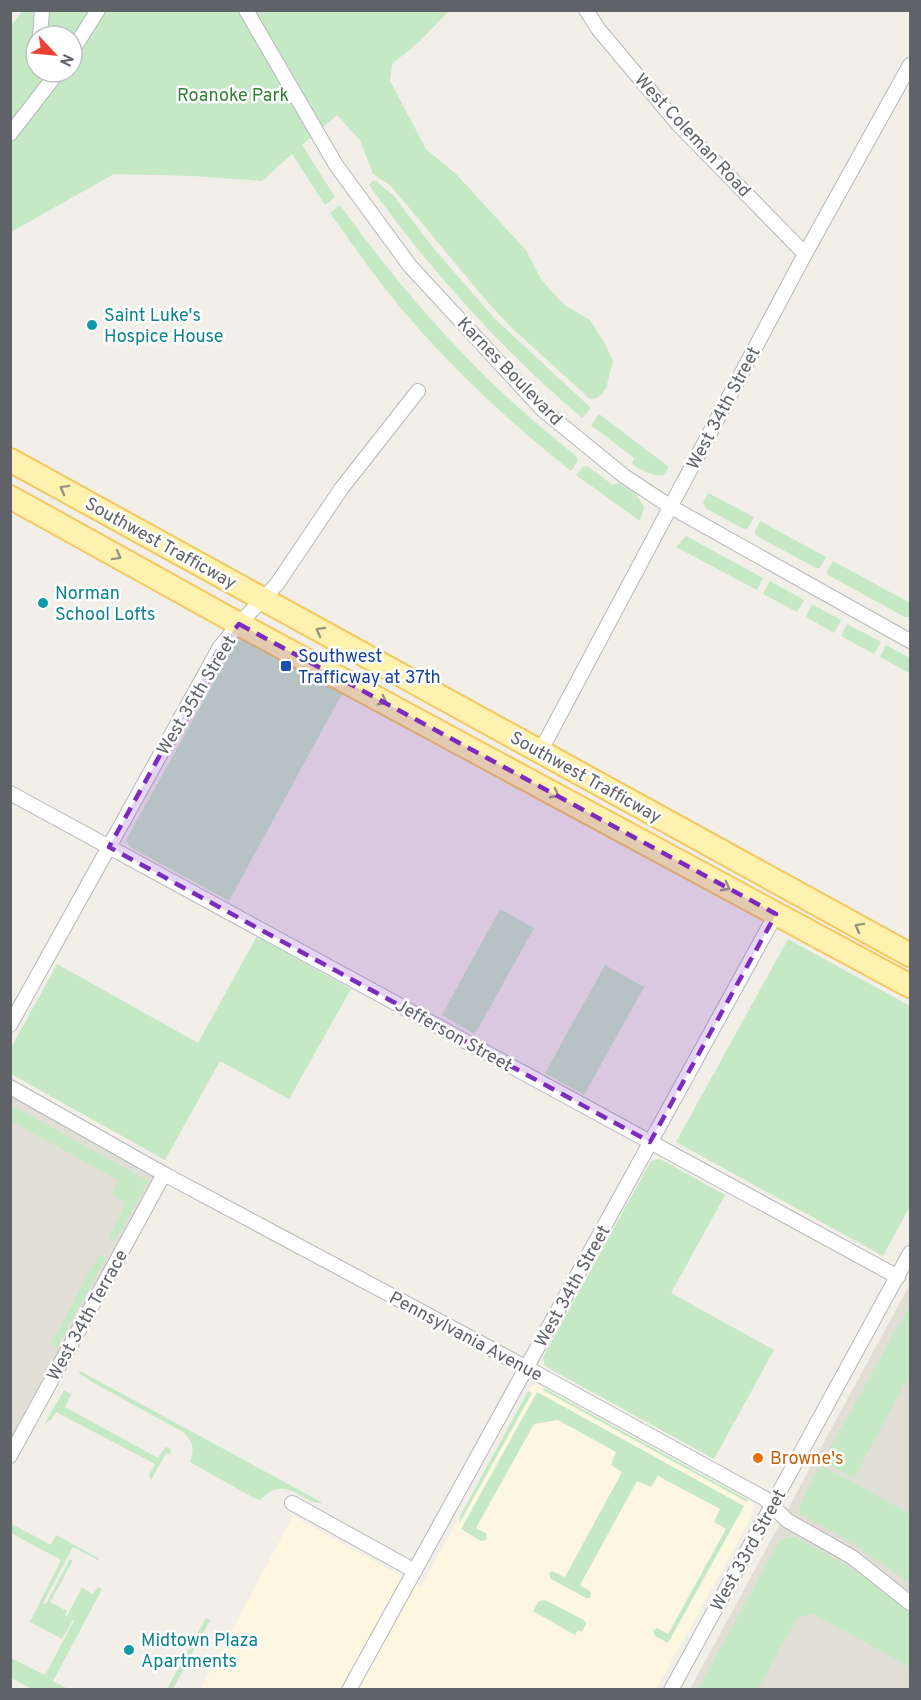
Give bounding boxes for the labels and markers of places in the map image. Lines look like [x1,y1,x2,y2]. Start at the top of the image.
place label: Saint Luke's Hospice House [104,305,224,349]
marker: Saint Luke's Hospice House [85,318,99,332]
place label: Norman School Lofts [55,583,155,627]
marker: Norman School Lofts [36,596,50,610]
place label: Southwest Trafficway at 37th [298,646,441,690]
marker: Southwest Trafficway at 37th [279,659,293,673]
place label: Browne's [770,1448,844,1471]
marker: Browne's [751,1451,765,1465]
place label: Midtown Plaza Apartments [141,1630,258,1674]
marker: Midtown Plaza Apartments [122,1643,136,1657]

